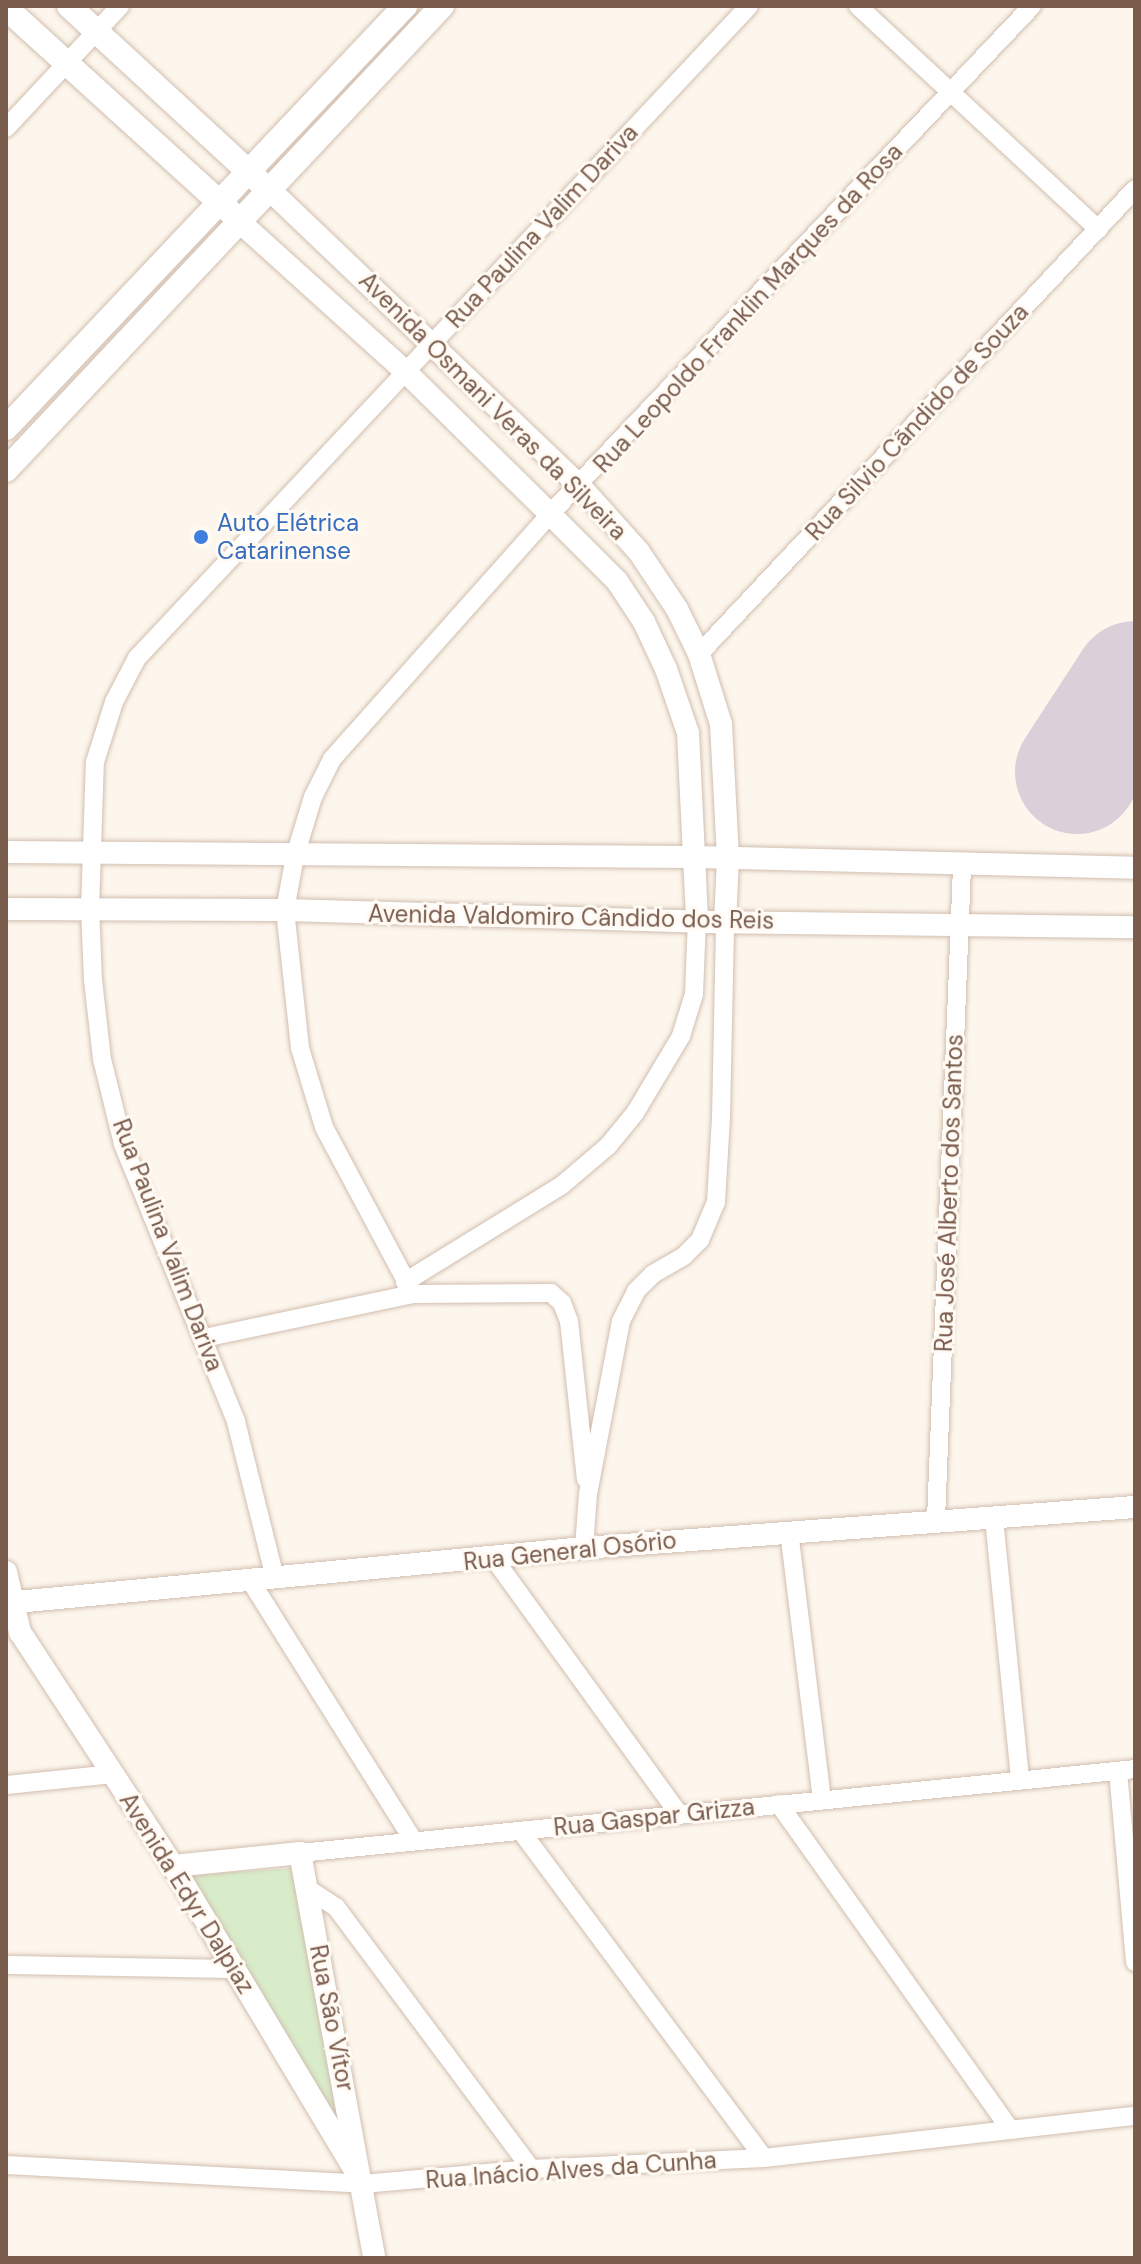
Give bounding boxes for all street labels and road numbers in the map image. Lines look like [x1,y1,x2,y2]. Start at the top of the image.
street label: Rua Paulina Valim Dariva [440,118,644,334]
street label: Rua Leopoldo Franklin Marques da Rosa [588,137,908,479]
street label: Avenida Osmani Veras da Silveira [353,266,633,546]
street label: Rua Silvio Cãndido de Souza [800,298,1034,546]
street label: Avenida Valdomiro Cândido dos Reis [368,899,774,935]
street label: Rua José Alberto dos Santos [929,1034,969,1352]
street label: Rua Paulina Valim Dariva [107,1115,229,1375]
street label: Rua General Osório [462,1525,678,1577]
street label: Avenida Edyr Dalpiaz [113,1787,261,1999]
street label: Rua Gaspar Grizza [552,1792,756,1842]
street label: Rua São Vítor [304,1942,360,2094]
street label: Rua Inácio Alves da Cunha [425,2145,717,2195]

